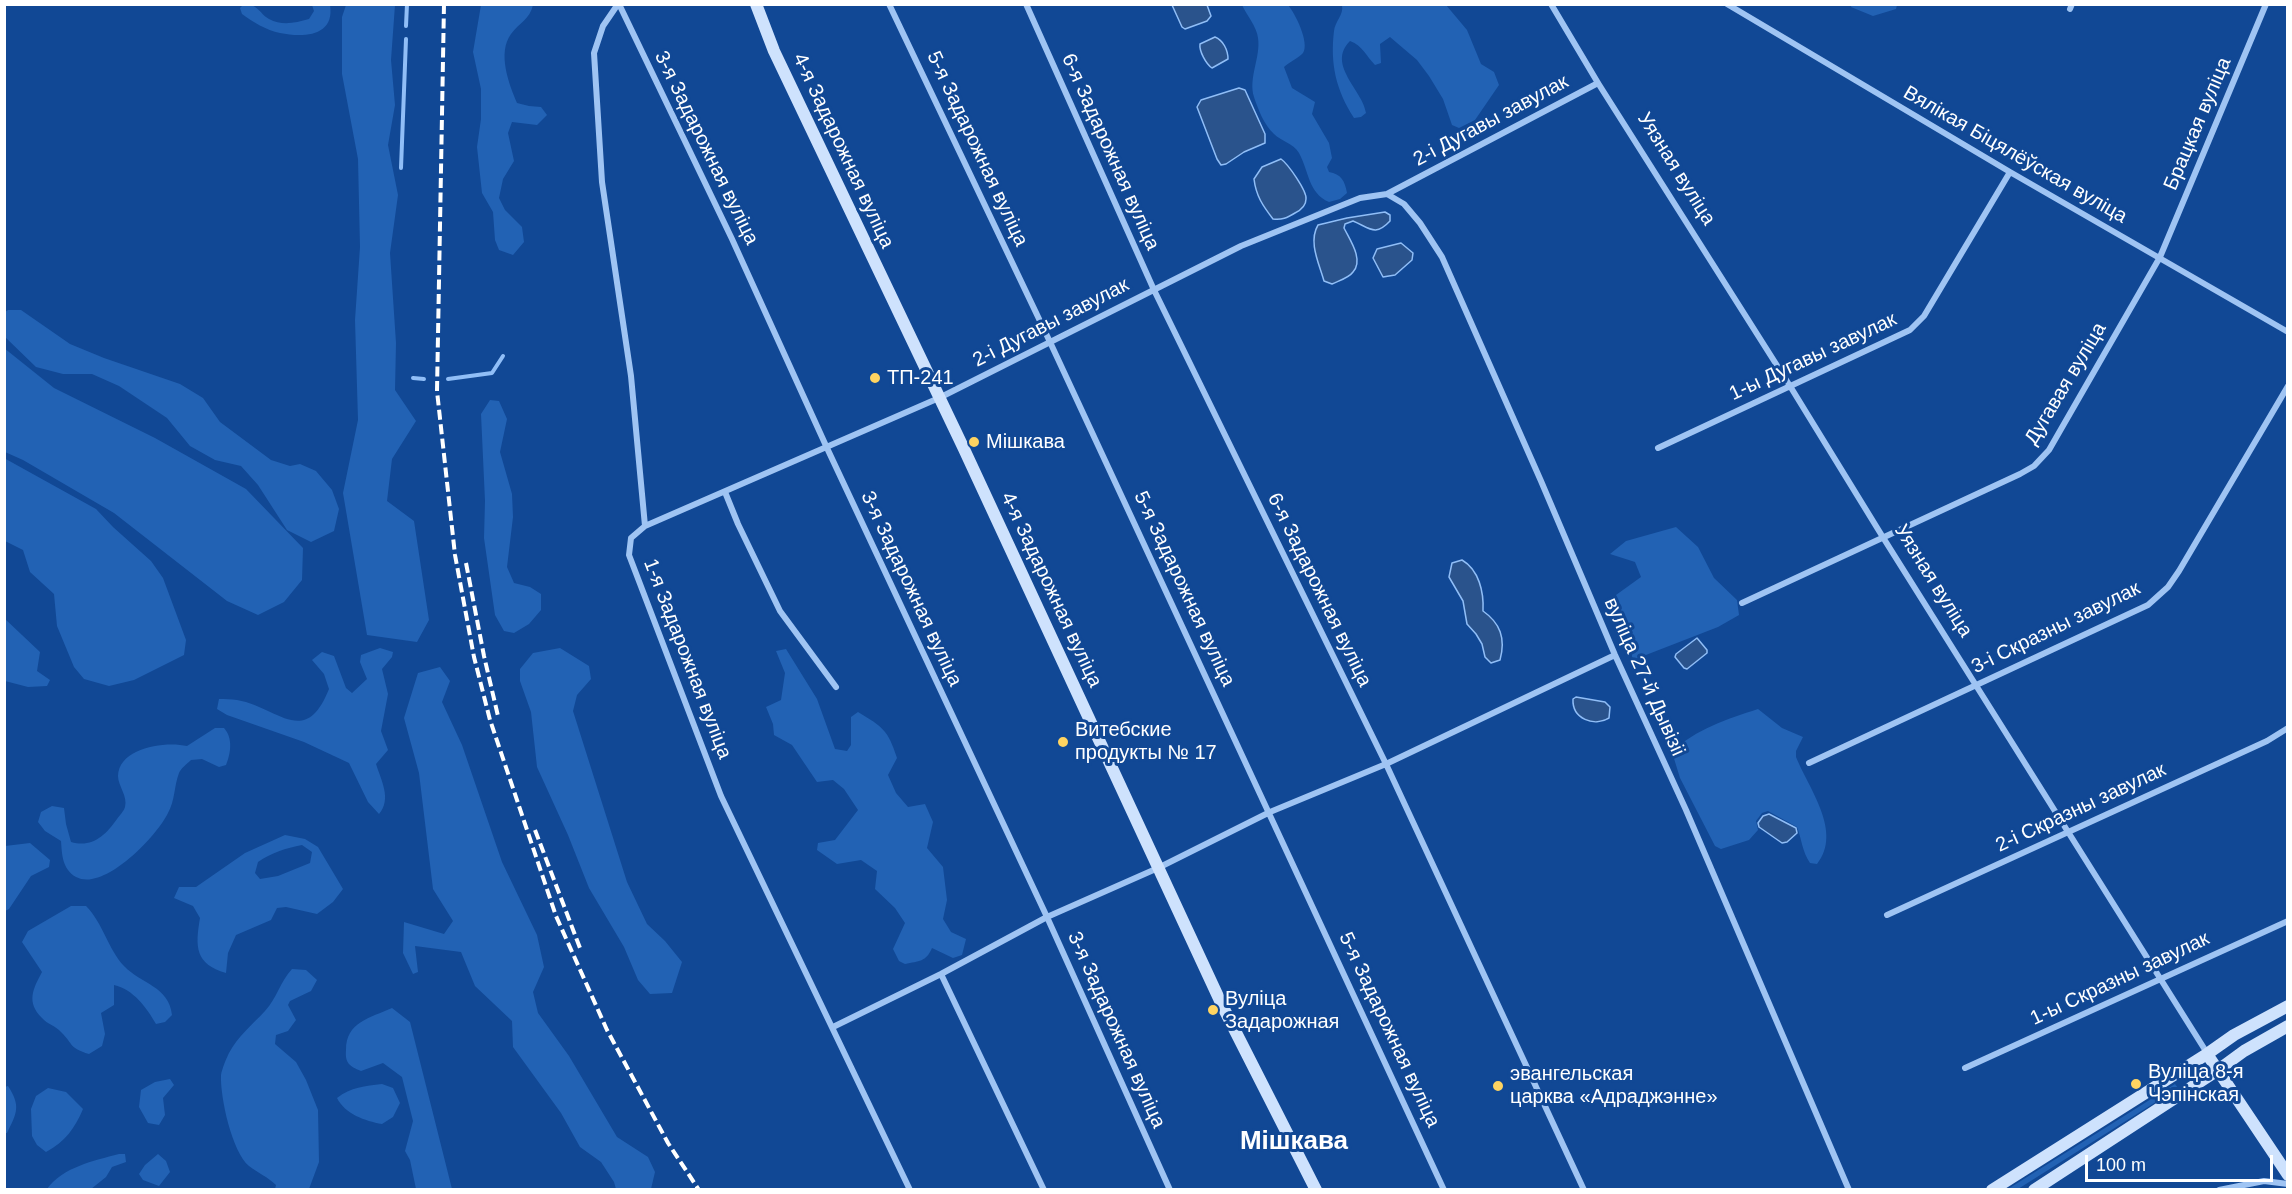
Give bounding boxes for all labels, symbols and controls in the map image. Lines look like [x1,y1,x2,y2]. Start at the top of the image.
street label: 3-я Задарожная вуліца [649,47,763,249]
street label: 5-я Задарожная вуліца [921,48,1033,250]
street label: 4-я Задарожная вуліца [787,50,899,252]
street label: 6-я Задарожная вуліца [1056,50,1164,254]
street label: Брацкая вуліца [2159,54,2237,194]
street label: 2-і Дугавы завулак [1409,70,1573,172]
street label: Вялікая Біцялёўская вуліца [1899,81,2131,229]
street label: Уязная вуліца [1632,108,1720,230]
street label: 2-і Дугавы завулак [969,273,1133,373]
street label: 1-ы Дугавы завулак [1726,308,1900,406]
street label: Дугавая вуліца [2020,319,2112,449]
place label: ТП-241 [887,366,954,390]
marker: ТП-241 [868,371,882,385]
place label: Мішкава [986,430,1065,454]
marker: Мішкава [967,435,981,449]
street label: 3-я Задарожная вуліца [855,488,967,690]
street label: 5-я Задарожная вуліца [1128,488,1240,690]
street label: 4-я Задарожная вуліца [995,489,1107,691]
street label: 6-я Задарожная вуліца [1262,489,1376,691]
street label: Уязная вуліца [1889,520,1977,642]
street label: 1-я Задарожная вуліца [638,555,736,763]
street label: 3-і Скразны завулак [1968,577,2144,679]
street label: вуліца 27-й Дывізіі [1598,594,1690,760]
place label: Витебские продукты № 17 [1075,718,1217,765]
marker: Витебские продукты № 17 [1056,735,1070,749]
street label: 2-і Скразны завулак [1992,758,2170,858]
street label: 1-ы Скразны завулак [2027,927,2213,1031]
street label: 3-я Задарожная вуліца [1062,928,1170,1132]
street label: 5-я Задарожная вуліца [1333,929,1445,1131]
place label: Вуліца Задарожная [1225,987,1339,1034]
marker: Вуліца Задарожная [1206,1003,1220,1017]
place label: Вуліца 8-я Чэпінская [2148,1060,2244,1107]
place label: эвангельская царква «Адраджэнне» [1510,1062,1718,1109]
marker: Вуліца 8-я Чэпінская [2129,1077,2143,1091]
marker: эвангельская царква «Адраджэнне» [1491,1079,1505,1093]
district label: Мішкава [1240,1126,1348,1158]
scale bar [2088,1143,2276,1181]
text: 100 m [2096,1155,2146,1175]

